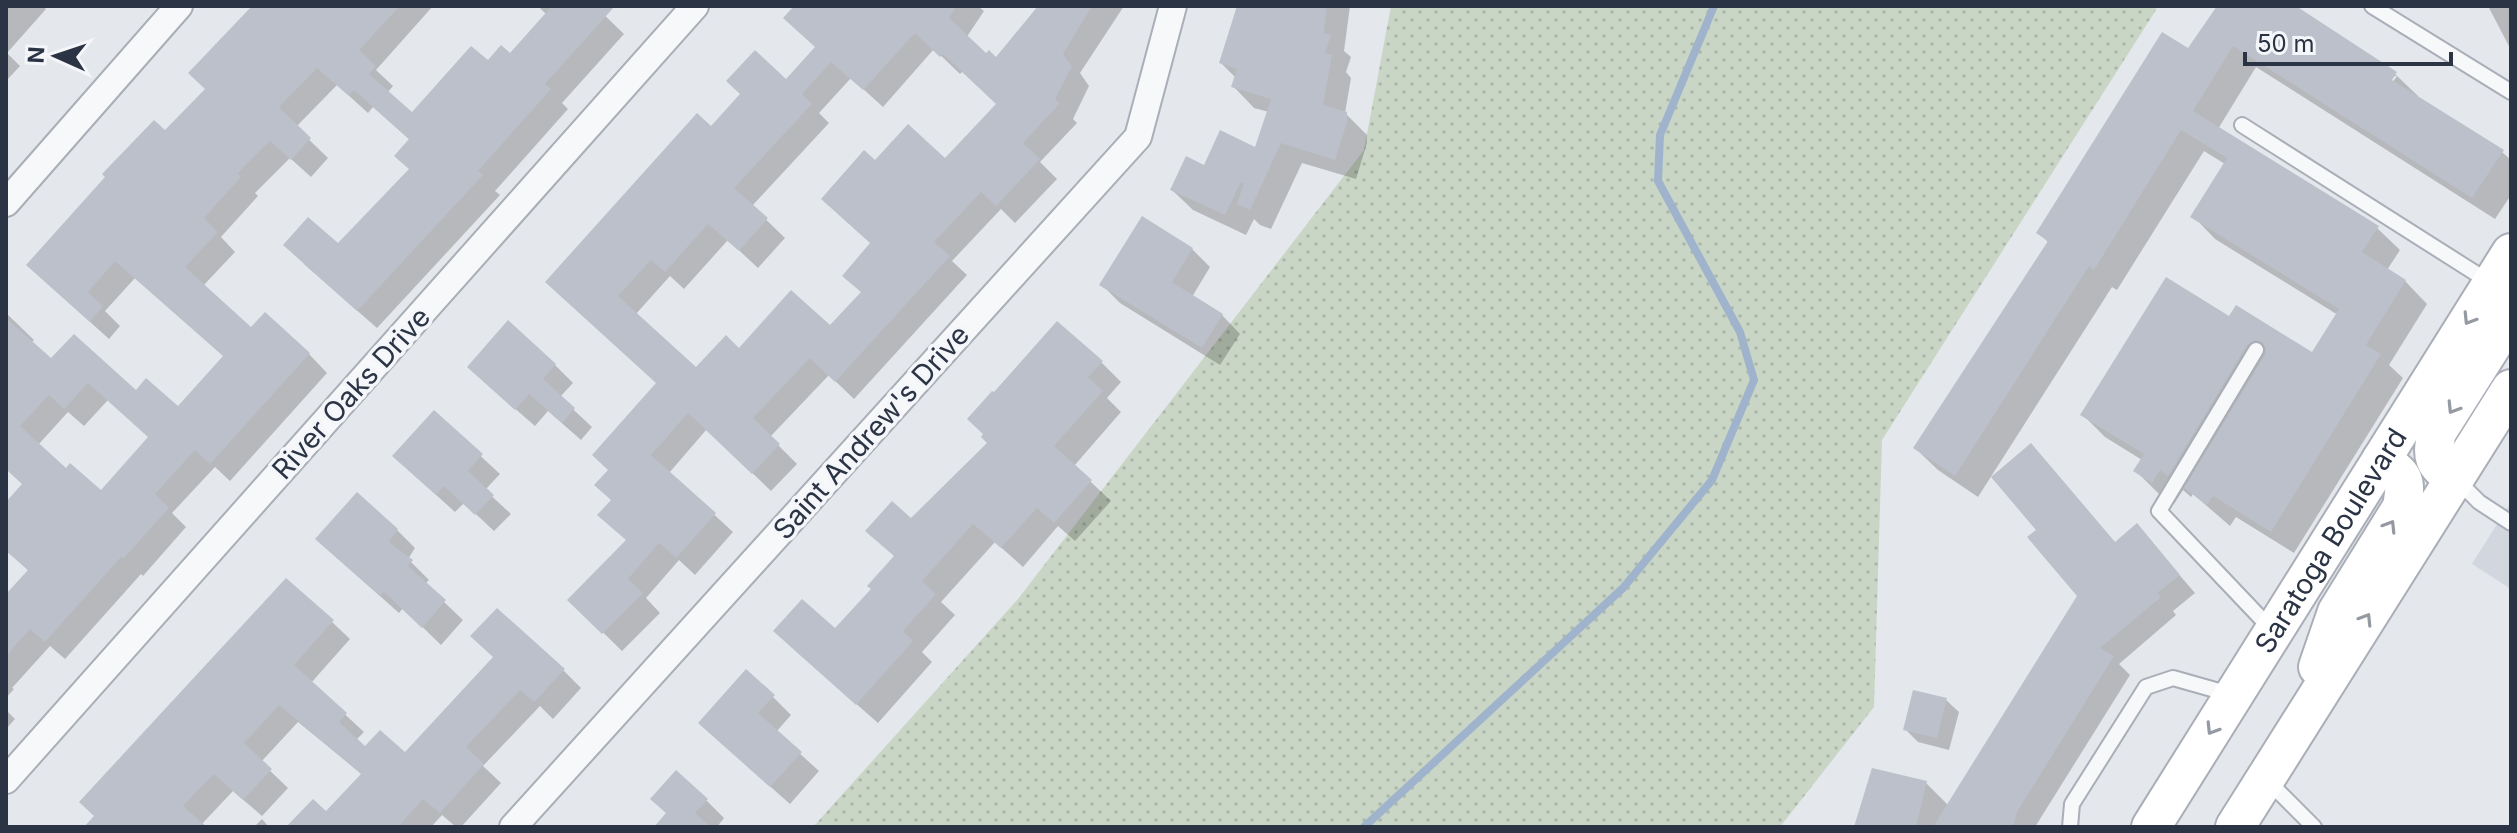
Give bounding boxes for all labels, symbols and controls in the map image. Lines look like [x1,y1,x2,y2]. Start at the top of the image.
north arrow [16,16,96,96]
scale bar [2245,16,2451,66]
text: 50 m [2257,29,2315,58]
text: N [23,46,49,64]
street label: River Oaks Drive [265,300,437,486]
one-way arrow [2464,310,2479,325]
street label: Saint Andrew's Drive [766,318,976,546]
one-way arrow [2447,399,2462,413]
street label: Saratoga Boulevard [2247,422,2414,660]
one-way arrow [2380,520,2396,535]
one-way arrow [2356,613,2371,628]
one-way arrow [2207,720,2222,735]

